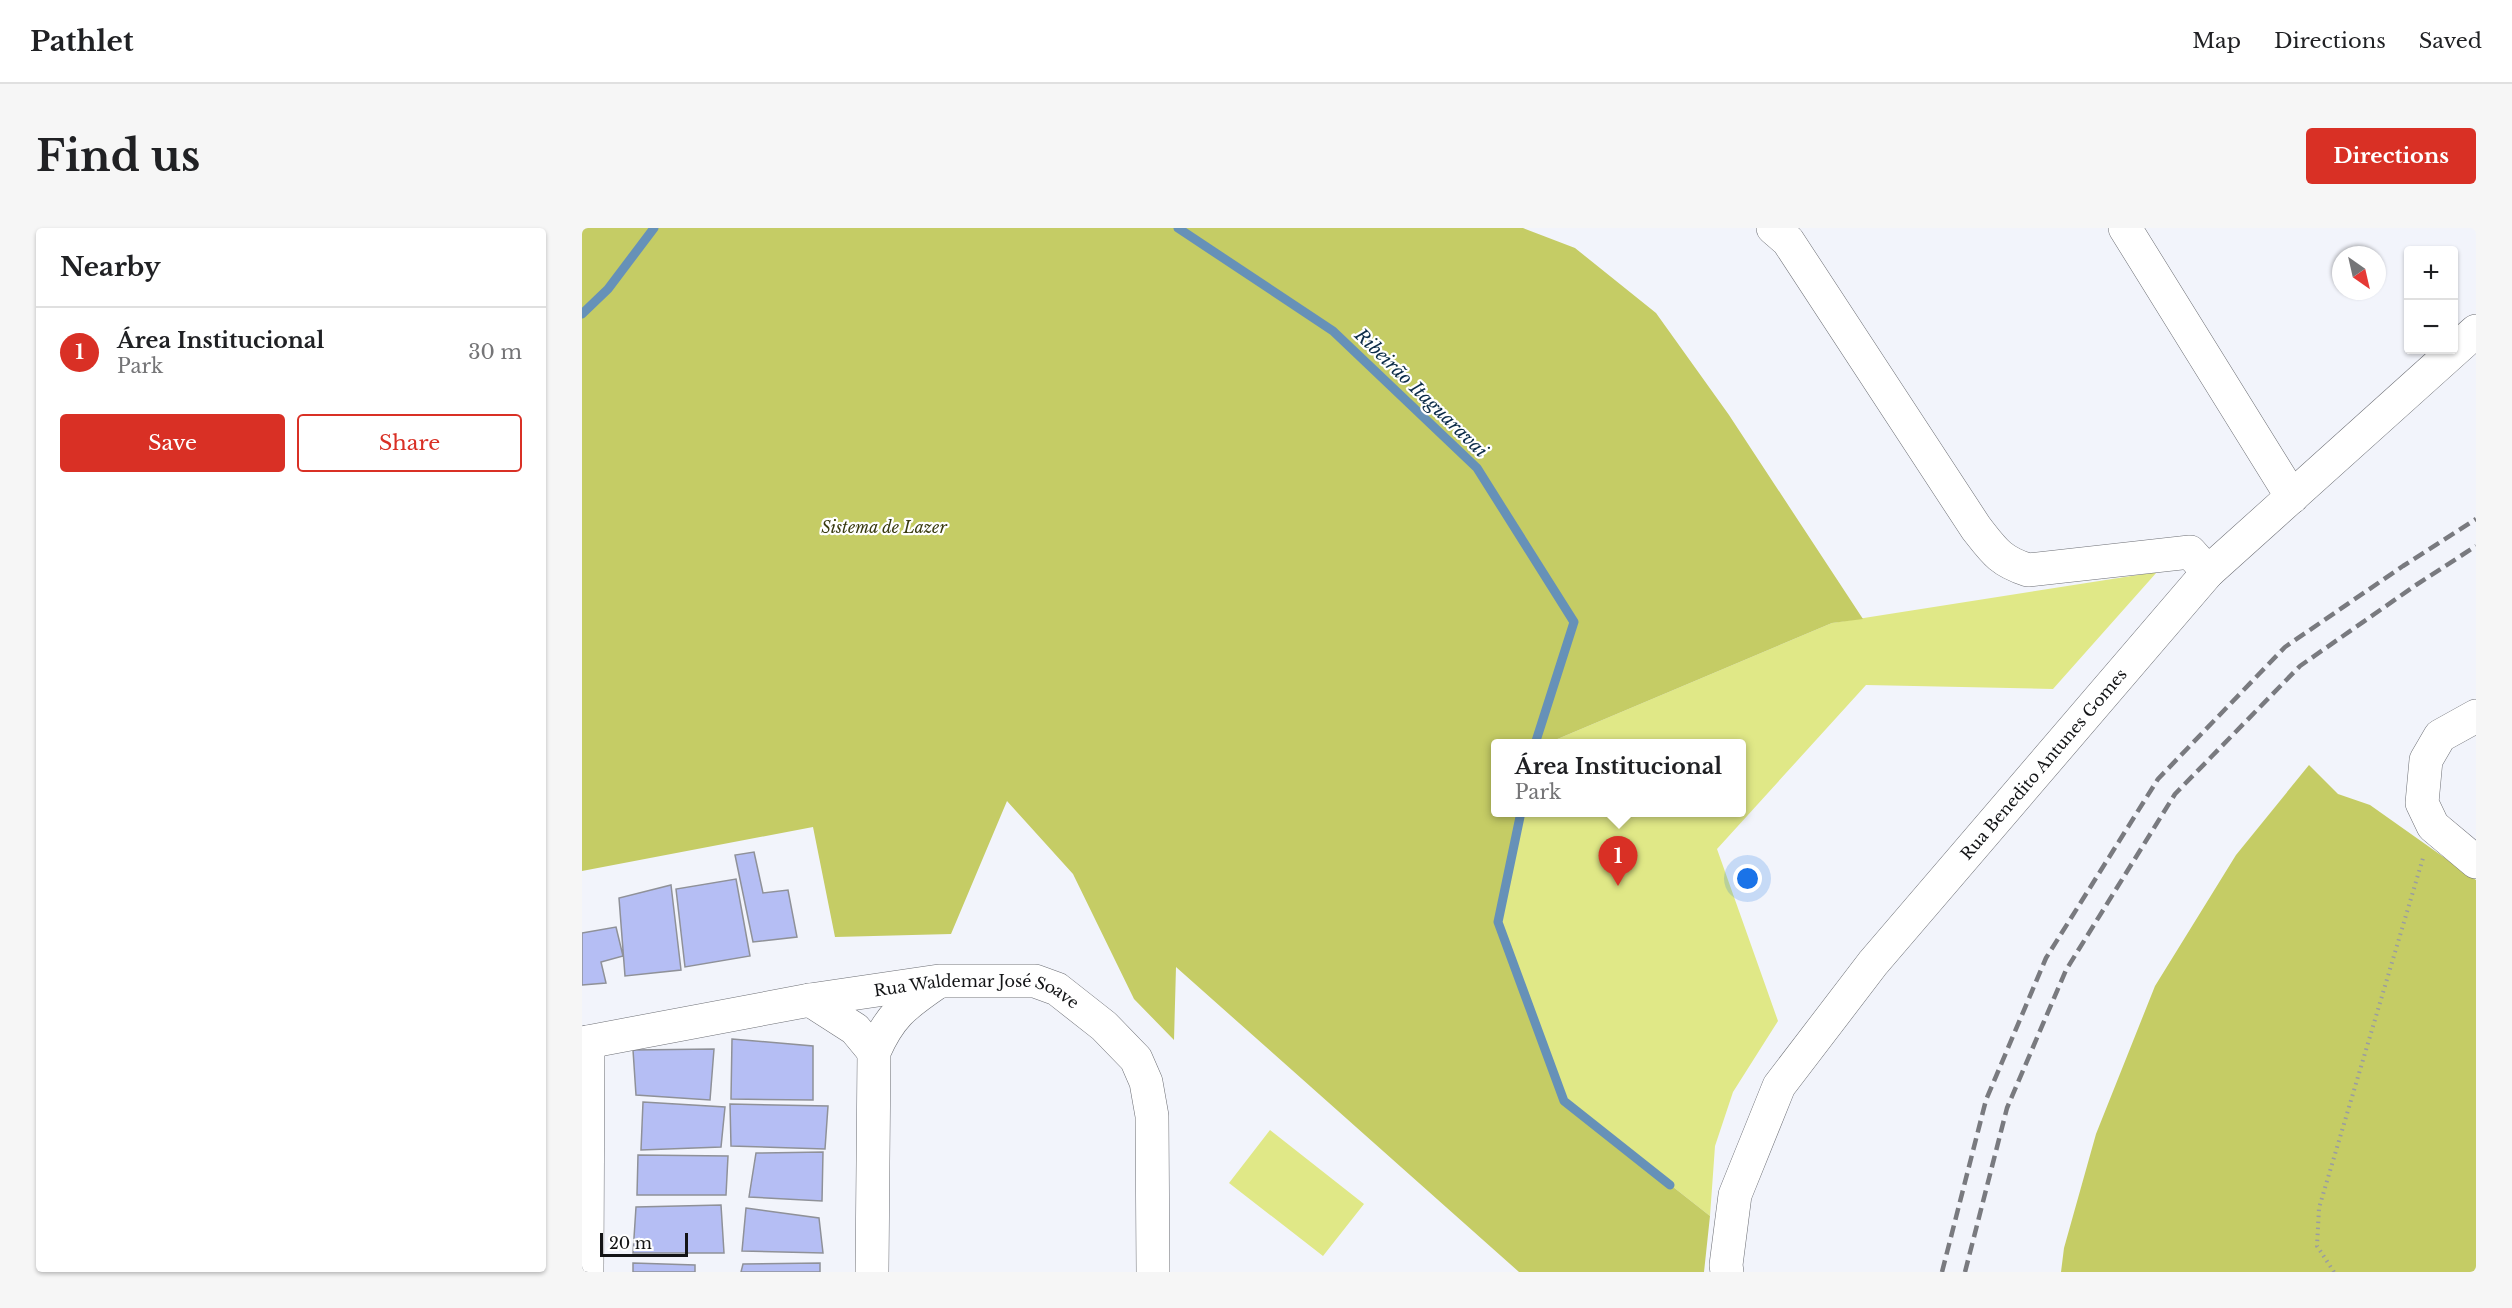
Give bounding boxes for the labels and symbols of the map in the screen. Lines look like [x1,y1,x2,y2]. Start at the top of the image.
north arrow [2332,246,2386,300]
water label: Ribeirão Itaguaravai [1349,323,1493,463]
park label: Sistema de Lazer [821,517,947,537]
street label: Rua Benedito Antunes Gomes [1956,664,2131,864]
pin: 1 [1598,836,1638,886]
your location [1733,864,1762,893]
street label: Rua Waldemar José Soave [873,971,1083,1013]
scale bar [600,1230,688,1258]

